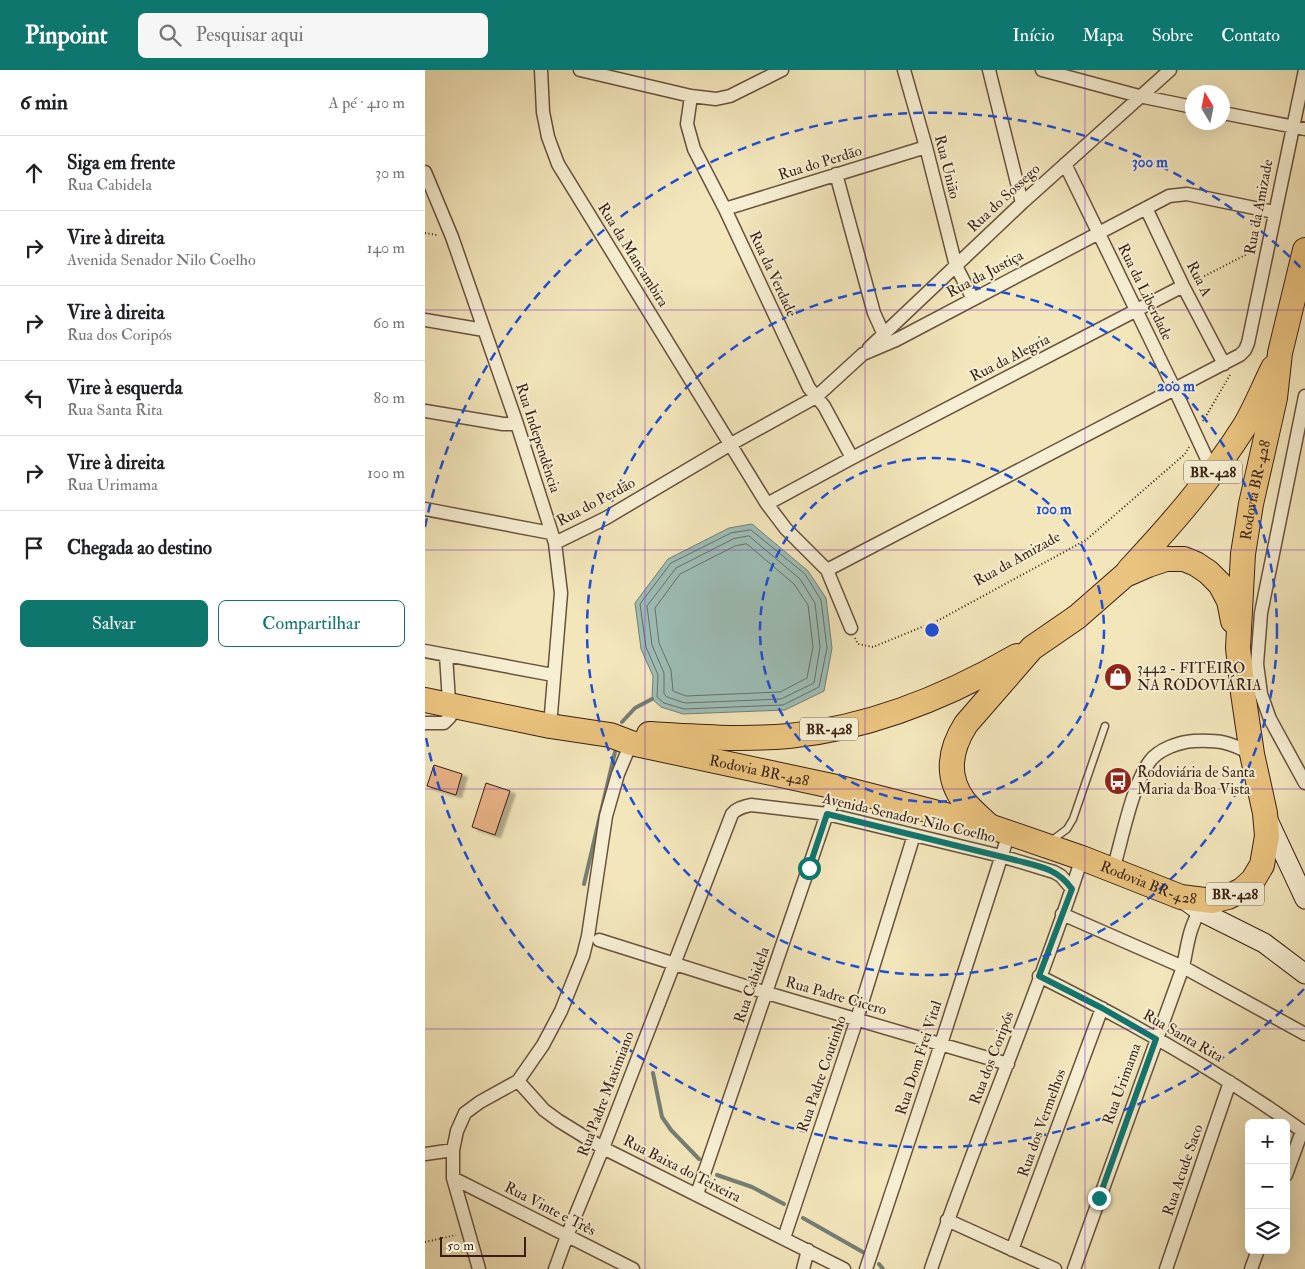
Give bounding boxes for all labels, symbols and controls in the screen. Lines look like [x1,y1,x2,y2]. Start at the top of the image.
search box [138,13,488,58]
text: Pinpoint [25,20,108,51]
icon: search [156,21,184,49]
text: Pesquisar aqui [196,23,304,47]
text: Início [1013,24,1054,47]
text: Mapa [1082,24,1124,47]
text: Sobre [1152,24,1193,47]
text: Contato [1221,24,1280,47]
north arrow [1185,85,1230,130]
text: 6 min [20,89,68,116]
text: A pé · 410 m [329,93,405,113]
street label: Rua União [930,133,964,201]
street label: Rua do Perdão [776,141,864,185]
text: Siga em frente [67,151,175,175]
text: 300 m [1132,153,1168,172]
street label: Rua da Amizade [1240,158,1278,256]
icon: ahead [20,159,48,187]
street label: Rua do Sossego [964,160,1044,236]
text: 30 m [375,163,405,183]
text: Rua Cabidela [67,175,152,195]
street label: Rua da Mancambira [593,199,673,311]
text: Vire à direita [67,226,164,250]
street label: Rua da Verdade [745,228,801,320]
icon: right [20,234,48,262]
text: 140 m [367,238,405,258]
street label: Rua da Liberdade [1113,240,1177,344]
street label: Rua da Justiça [943,245,1028,303]
text: Avenida Senador Nilo Coelho [67,250,256,270]
street label: Rua A [1182,258,1216,300]
text: Vire à direita [67,301,164,325]
icon: right [20,309,48,337]
text: 60 m [373,313,405,333]
text: Rua dos Coripós [67,325,172,345]
street label: Rua da Alegria [967,329,1054,386]
text: Vire à esquerda [67,376,182,400]
text: 200 m [1157,377,1195,396]
street label: Rua Independência [510,381,565,496]
icon: left [20,384,48,412]
text: 80 m [374,388,405,408]
text: Rua Santa Rita [67,400,163,420]
street label: Rodovia BR-428 [1236,438,1275,541]
text: Vire à direita [67,451,164,475]
icon: right [20,459,48,487]
road number: BR-428 [1184,461,1242,484]
text: 100 m [367,463,405,483]
street label: Rua do Perdão [553,473,639,531]
text: Rua Urimama [67,475,158,495]
text: 100 m [1036,500,1072,519]
street label: Rua da Amizade [970,527,1064,591]
icon: arrive [20,534,48,562]
text: Chegada ao destino [67,536,212,560]
button: Salvar [20,600,208,647]
button: Compartilhar [218,600,405,647]
centre of rings [923,621,941,639]
place label: 3442 - FITEIRO NA RODOVIÁRIA [1137,659,1262,695]
shop icon: 3442 - FITEIRO NA RODOVIÁRIA [1103,662,1133,692]
road number: BR-428 [800,718,858,741]
street label: Rodovia BR-428 [708,751,811,790]
place label: Rodoviária de Santa Maria da Boa Vista [1137,763,1256,799]
bus stop icon: Rodoviária de Santa Maria da Boa Vista [1103,766,1133,796]
street label: Avenida Senador Nilo Coelho [820,789,997,847]
route start [798,857,821,880]
street label: Rodovia BR-428 [1097,857,1198,908]
road number: BR-428 [1206,882,1264,906]
street label: Rua Cabidela [730,943,774,1026]
street label: Rua Padre Cicero [783,972,889,1020]
street label: Rua Dom Frei Vital [892,998,947,1118]
street label: Rua Santa Rita [1139,1005,1227,1067]
street label: Rua dos Coripós [966,1009,1019,1108]
street label: Rua Padre Coutinho [793,1013,851,1135]
street label: Rua Padre Maximiano [573,1029,639,1159]
street label: Rua Urimama [1099,1040,1146,1127]
street label: Rua dos Vermelhos [1014,1066,1070,1180]
map controls [1245,1119,1290,1254]
button: + [1245,1119,1290,1164]
street label: Rua Acude Saco [1158,1122,1208,1218]
street label: Rua Baixa do Teixeira [620,1131,745,1207]
button: − [1245,1164,1290,1209]
street label: Rua Vinte e Três [501,1178,599,1240]
route end [1088,1187,1111,1210]
button: layers [1245,1209,1290,1254]
scale bar [440,1234,526,1257]
text: 50 m [447,1237,474,1254]

